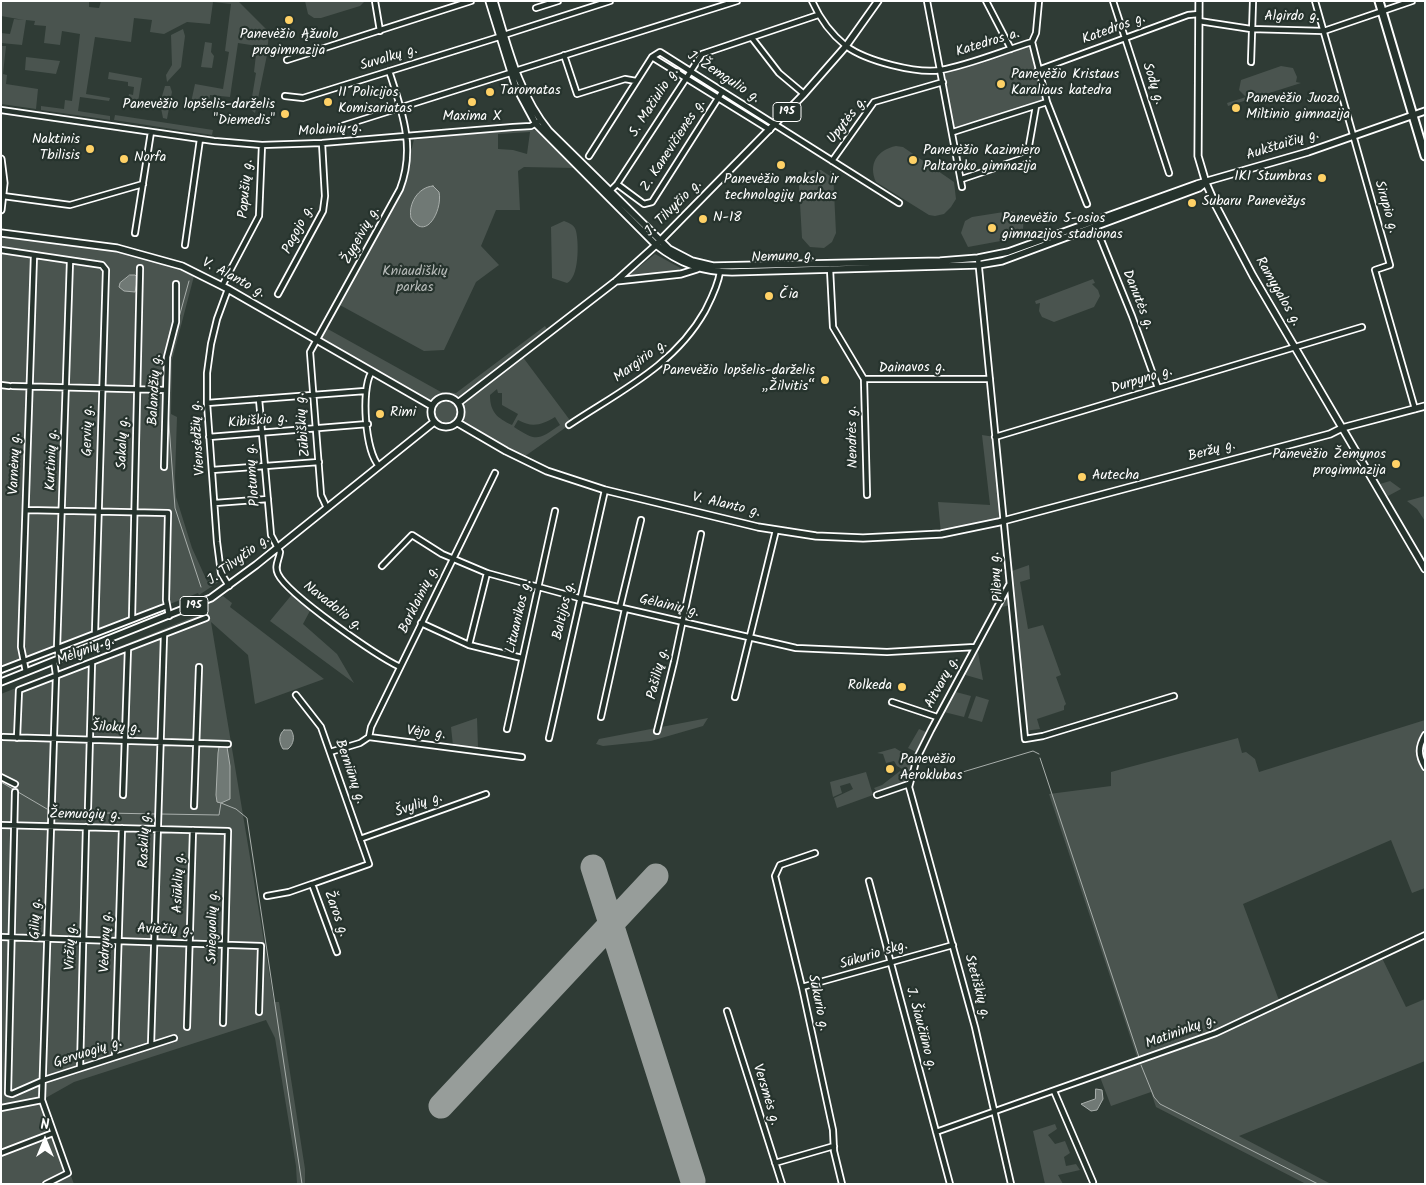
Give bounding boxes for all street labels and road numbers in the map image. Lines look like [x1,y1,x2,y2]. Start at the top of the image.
street label: Algirdo g. [1264,10,1320,26]
street label: Katedros g. [1080,11,1148,49]
street label: Katedros a. [954,26,1022,62]
street label: Suvalkų g. [358,42,420,76]
street label: J. Žemgulio g. [683,48,763,108]
street label: Sodų g. [1137,61,1167,107]
street label: S. Mačiulio g. [626,65,684,141]
street label: Upytės g. [825,94,871,148]
street label: Z. Kanevičienės g. [638,97,710,195]
road number: 195 [773,102,801,121]
street label: Molainių g. [298,120,362,142]
street label: Aukštaičių g. [1245,127,1321,165]
street label: Papušių g. [236,159,258,219]
street label: J. Tilvyčio g. [642,177,706,241]
street label: Sirupio g. [1369,179,1401,235]
street label: Pagojo g. [280,203,318,257]
street label: Žygeivių g. [339,204,385,268]
street label: Nemuno g. [751,249,815,267]
street label: Ramygalos g. [1250,254,1304,330]
street label: V. Alanto g. [198,255,268,303]
street label: Danutės g. [1117,268,1157,332]
street label: Margirio g. [611,337,671,387]
street label: Balandžių g. [146,354,166,426]
street label: Dainavos g. [878,360,946,378]
street label: Durpyno g. [1109,364,1175,398]
street label: Zūbiškių g. [293,392,315,458]
street label: Viensėdžių g. [188,400,210,476]
street label: Gervių g. [80,405,98,457]
street label: Nendrės g. [845,406,863,468]
street label: Kibiškio g. [227,411,289,433]
street label: Sakalų g. [115,416,133,470]
street label: Kurtinių g. [44,429,62,491]
street label: Varnėnų g. [7,433,25,495]
street label: Beržų g. [1187,438,1237,466]
street label: Plotumų g. [243,443,265,507]
street label: V. Alanto g. [690,490,762,522]
street label: J. Tilvyčio g. [205,532,273,590]
street label: Pilėnų g. [987,551,1009,603]
street label: Barklainių g. [396,563,444,637]
street label: Navadolio g. [299,579,365,635]
street label: Lituanikos g. [503,579,537,655]
street label: Baltijos g. [550,580,580,642]
street label: Gėlainių g. [637,592,701,622]
road number: 195 [180,596,208,616]
street label: Mėlynių g. [55,633,117,671]
street label: Pašilių g. [644,646,674,702]
street label: Aitvarų g. [922,654,964,712]
street label: Šilokų g. [91,720,141,738]
street label: Vėjo g. [406,724,446,744]
street label: Berniūnų g. [330,738,368,806]
street label: Švylių g. [393,790,445,822]
street label: Žemuogių g. [49,807,121,825]
street label: Raskilų g. [137,812,155,868]
street label: Asiūklių g. [171,853,189,913]
street label: Žaros g. [319,889,351,939]
street label: Snieguolių g. [205,890,223,964]
street label: Gilių g. [28,898,46,940]
street label: Vėdrynų g. [98,911,116,973]
street label: Aviečių g. [137,922,193,940]
street label: Viržių g. [63,923,81,971]
street label: Sūkurio skg. [838,938,910,974]
street label: Stetiškių g. [959,953,993,1021]
street label: Sūkurio g. [803,973,831,1033]
street label: J. Šiaučiūno g. [901,986,939,1072]
street label: Matininkų g. [1144,1013,1218,1053]
street label: Gervuogių g. [52,1035,124,1073]
street label: Versmės g. [748,1062,782,1128]

